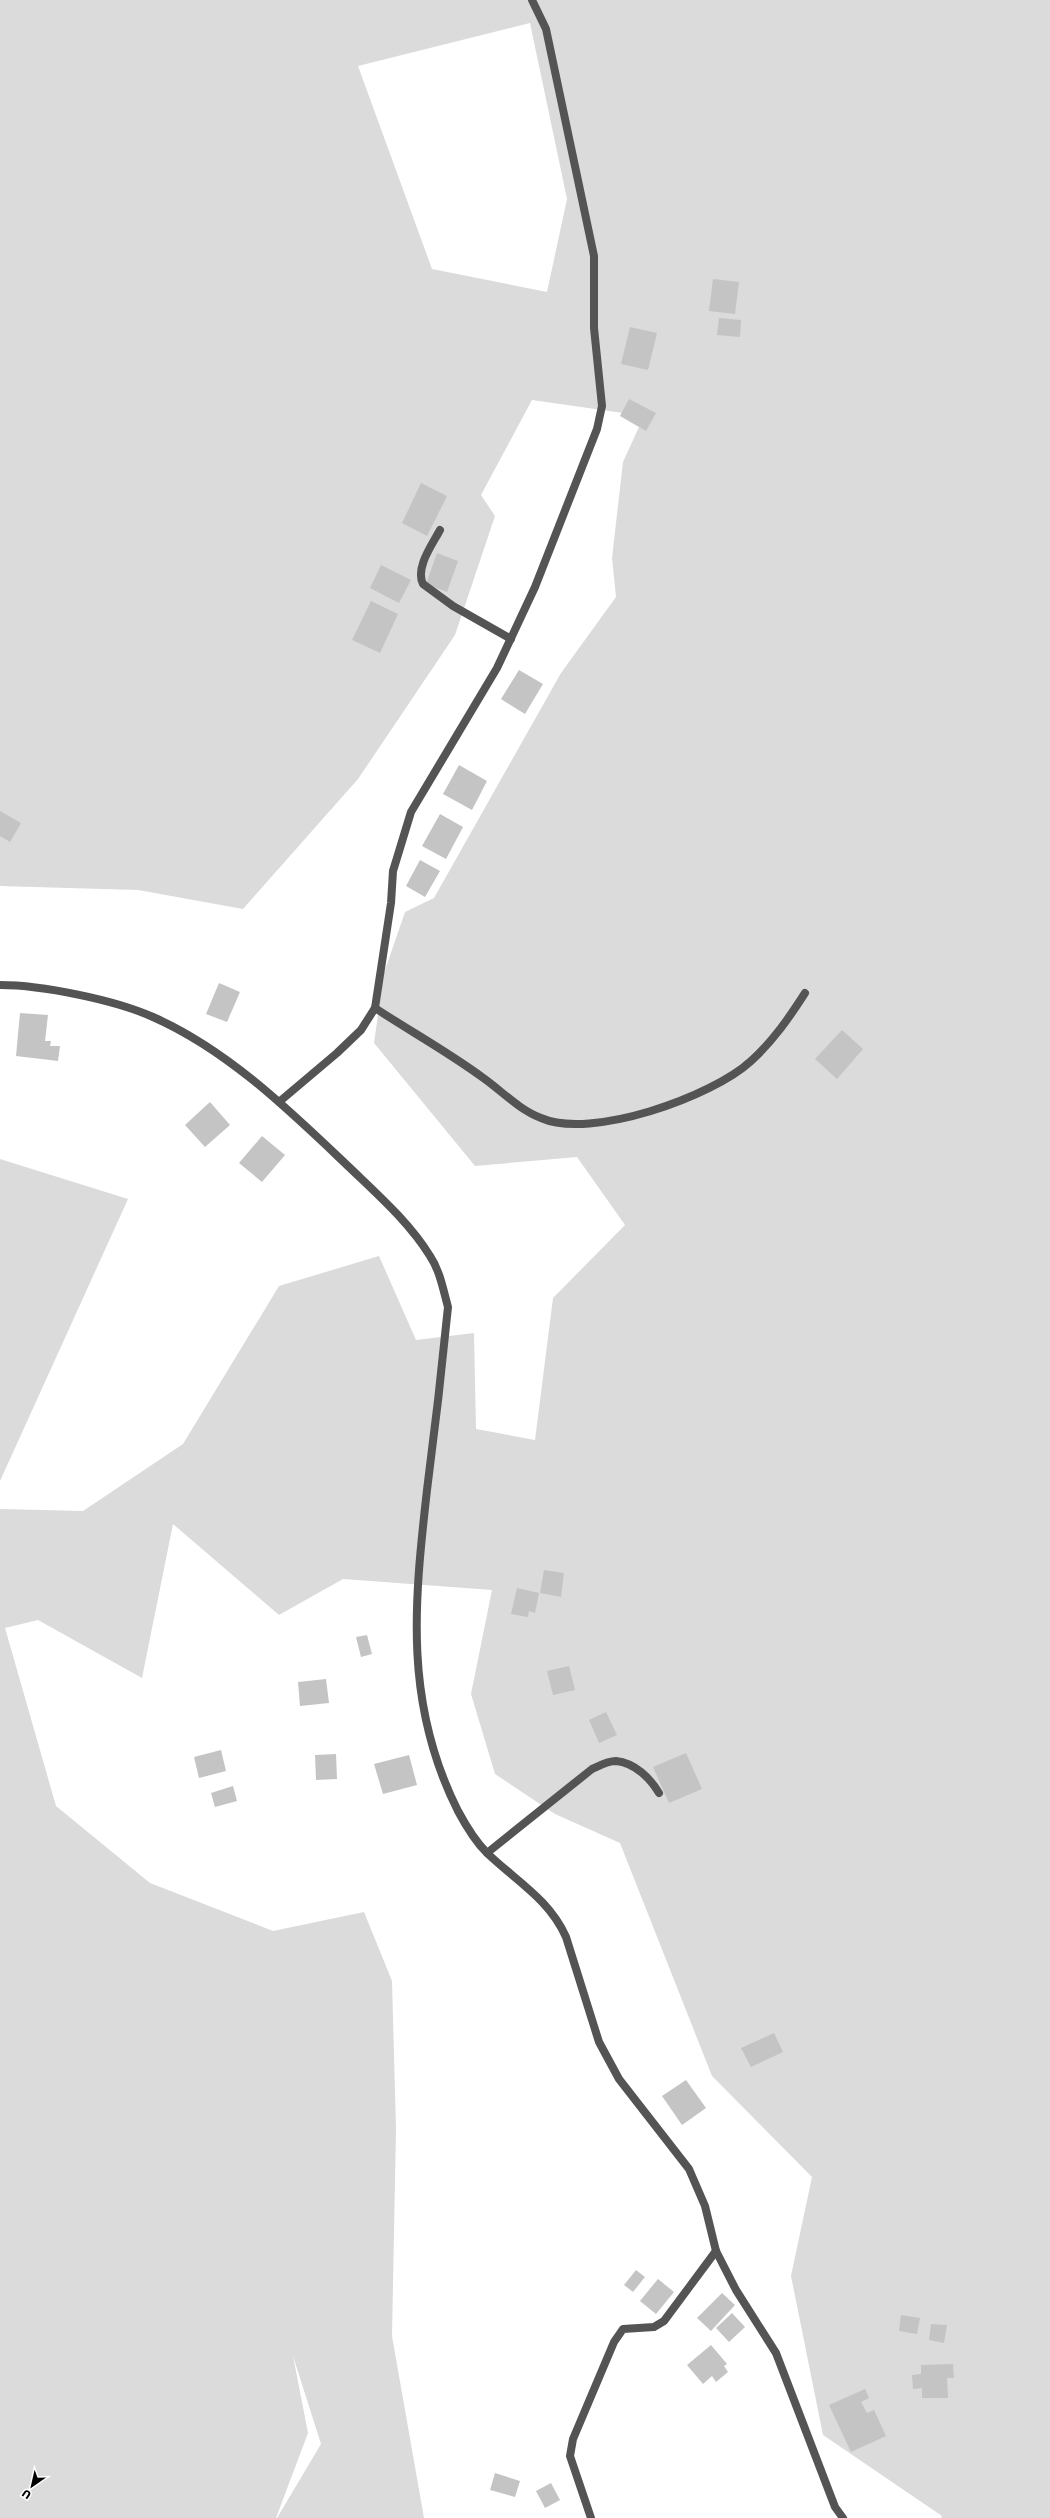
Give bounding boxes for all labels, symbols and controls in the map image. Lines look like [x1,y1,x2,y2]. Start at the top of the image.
north arrow [12,2466,52,2506]
text: U [19,2487,33,2502]

